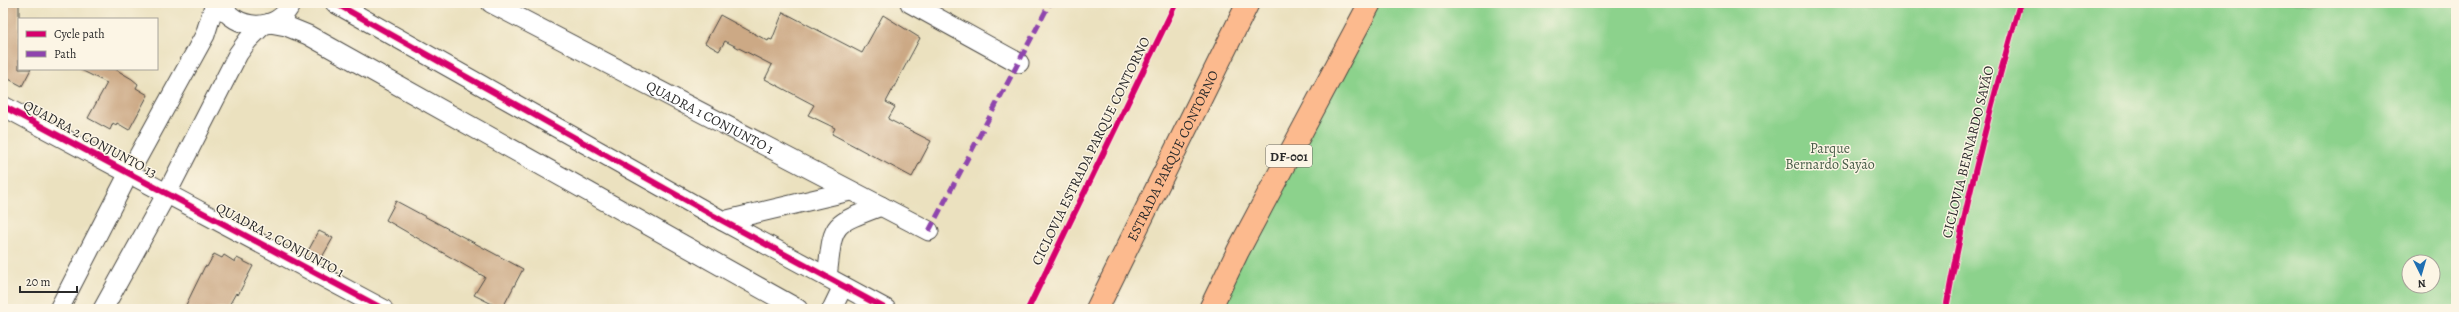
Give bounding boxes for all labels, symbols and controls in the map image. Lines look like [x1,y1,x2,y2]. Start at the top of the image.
legend [18,18,158,70]
text: Cycle path [54,26,105,42]
street label: CICLOVIA ESTRADA PARQUE CONTORNO [1027,33,1155,268]
text: Path [54,46,77,62]
street label: CICLOVIA BERNARDO SAYÃO [1937,63,1999,240]
street label: ESTRADA PARQUE CONTORNO [1122,67,1223,245]
street label: QUADRA 1 CONJUNTO 1 [643,76,777,158]
street label: QUADRA 2 CONJUNTO 13 [20,96,160,182]
park label: Parque Bernardo Sayão [1785,139,1875,174]
road number: DF-001 [1266,145,1312,167]
street label: QUADRA 2 CONJUNTO 1 [212,198,348,282]
north arrow [2401,254,2441,294]
scale bar [20,268,77,294]
text: 20 m [26,274,50,290]
text: N [2417,276,2426,291]

